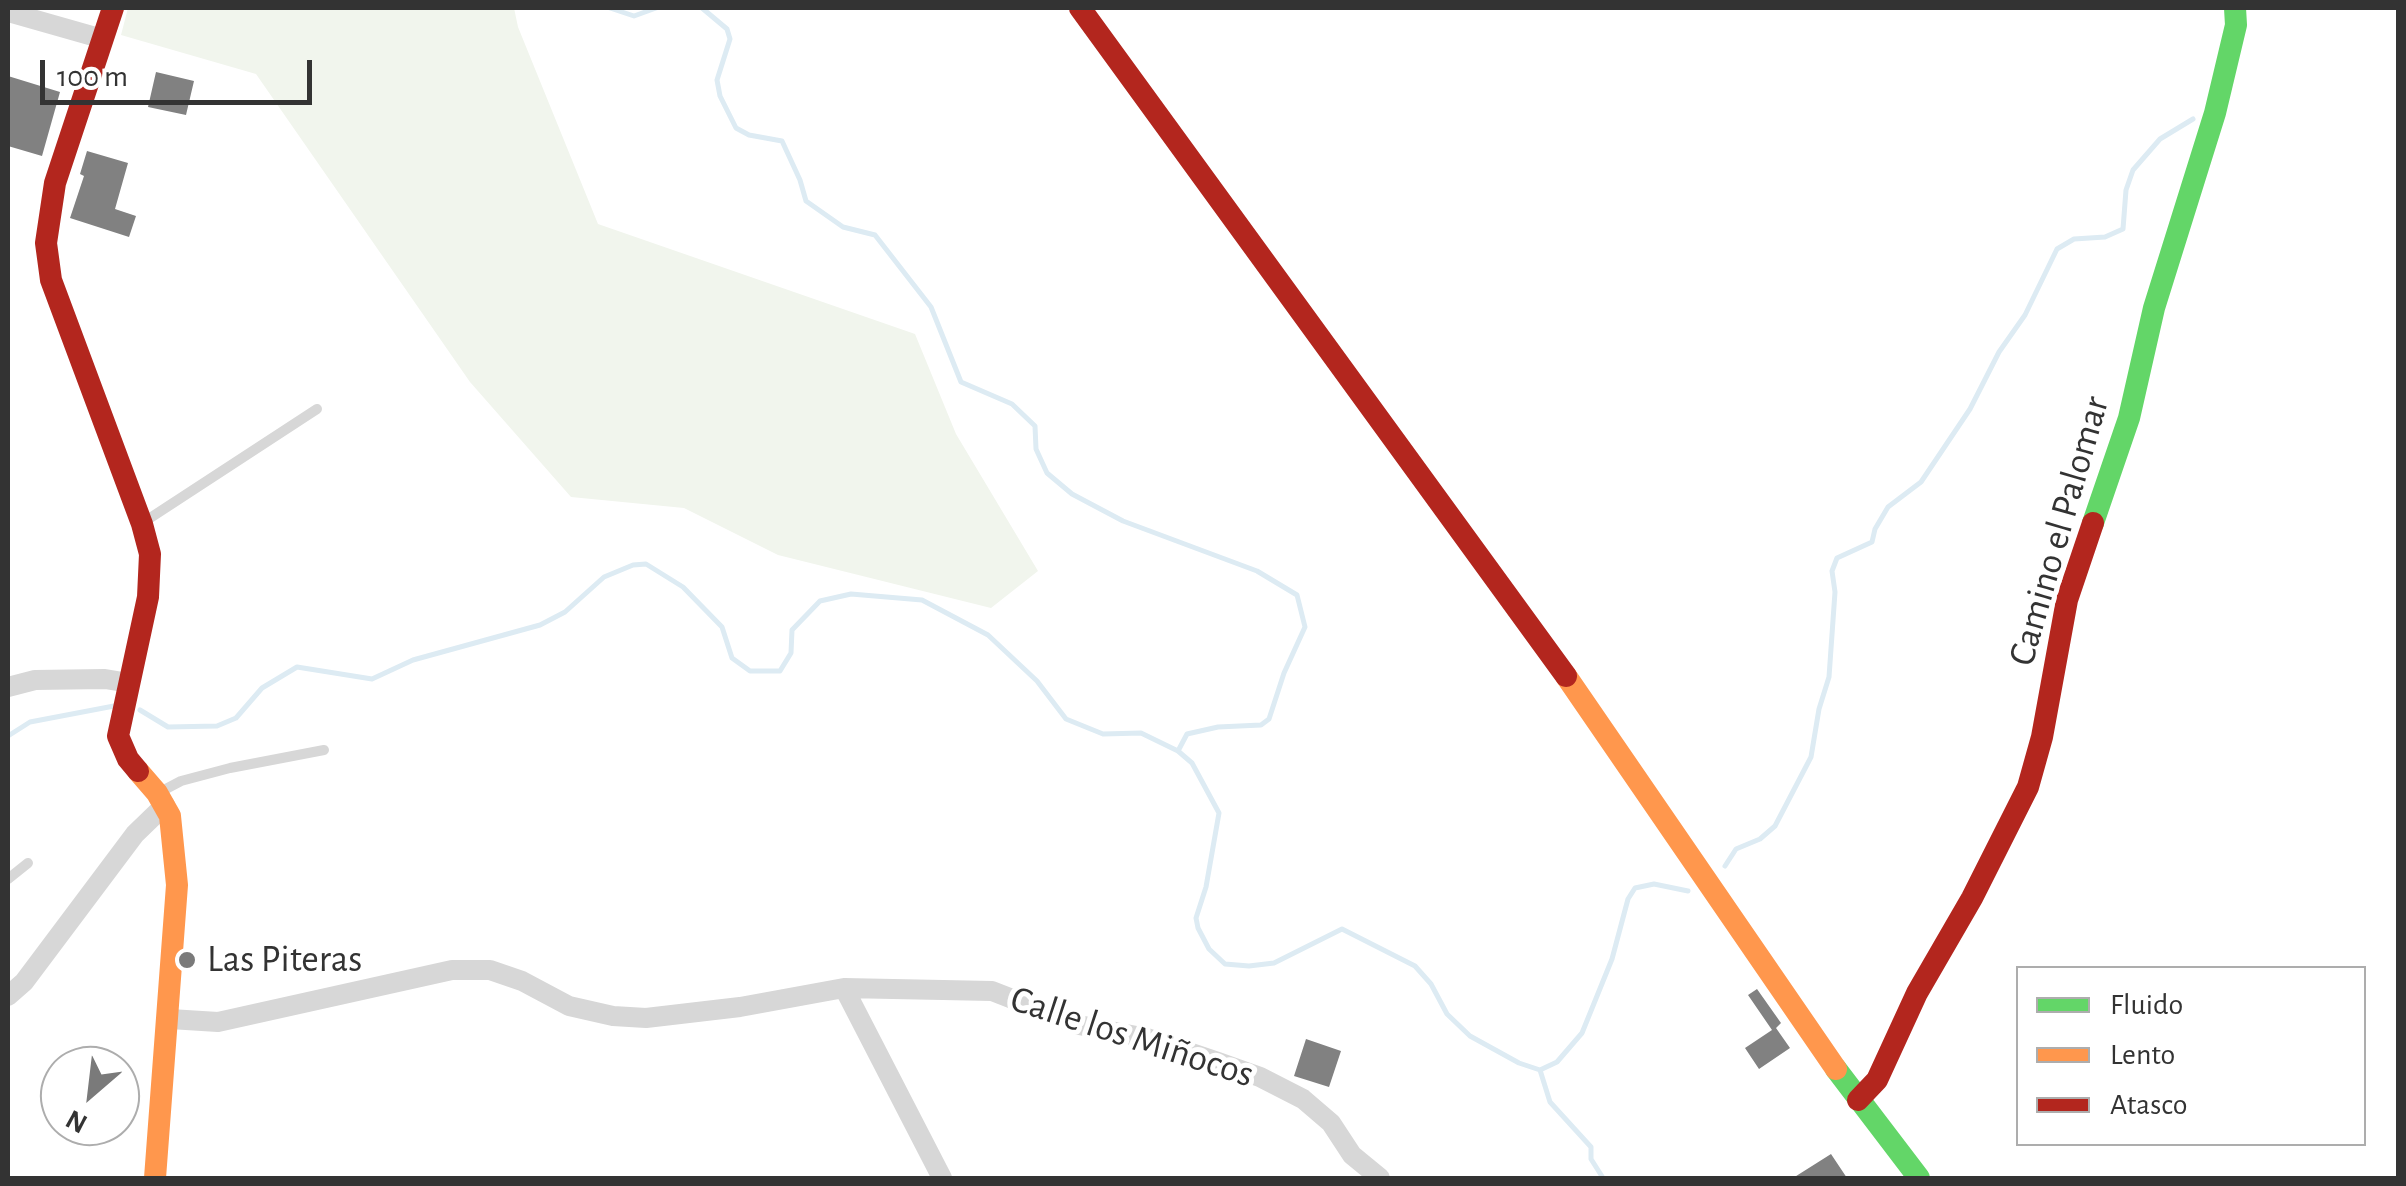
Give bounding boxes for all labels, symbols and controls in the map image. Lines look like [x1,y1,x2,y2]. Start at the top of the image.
scale bar [45,40,318,102]
text: 100 m [57,62,128,92]
street label: Camino el Palomar [1999,391,2119,671]
place label: Las Piteras [207,937,362,983]
marker: Las Piteras [176,949,198,971]
legend [2016,966,2366,1146]
street label: Calle los Miñocos [1005,976,1259,1098]
text: Fluido [2110,990,2183,1020]
text: Lento [2110,1040,2175,1070]
north arrow [40,1046,140,1146]
text: Atasco [2110,1090,2188,1120]
text: N [62,1104,92,1138]

